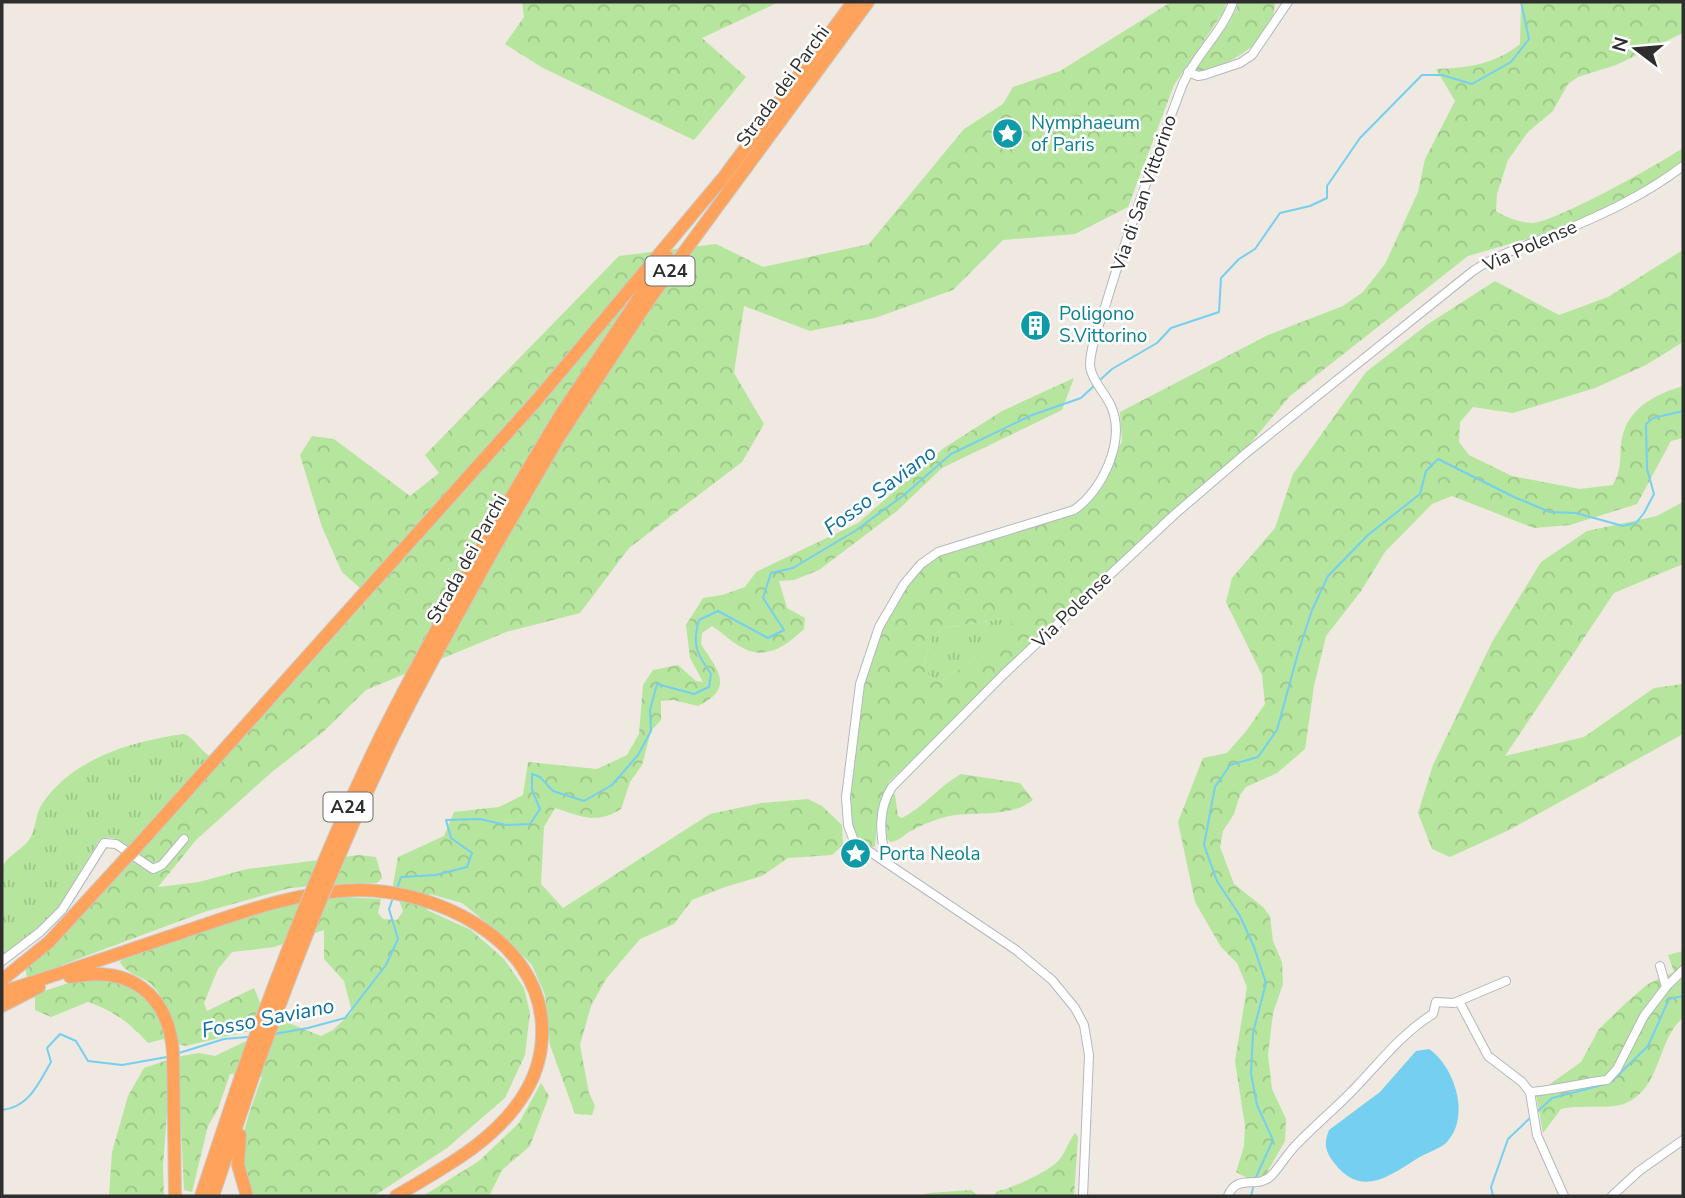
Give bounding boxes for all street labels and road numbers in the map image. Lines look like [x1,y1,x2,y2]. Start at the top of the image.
street label: Strada dei Parchi [730,20,836,152]
street label: Via di San Vittorino [1105,111,1183,276]
street label: Via Polense [1478,214,1581,279]
road number: A24 [646,256,694,286]
street label: Strada dei Parchi [421,490,513,628]
street label: Via Polense [1026,566,1117,655]
road number: A24 [324,792,372,822]

